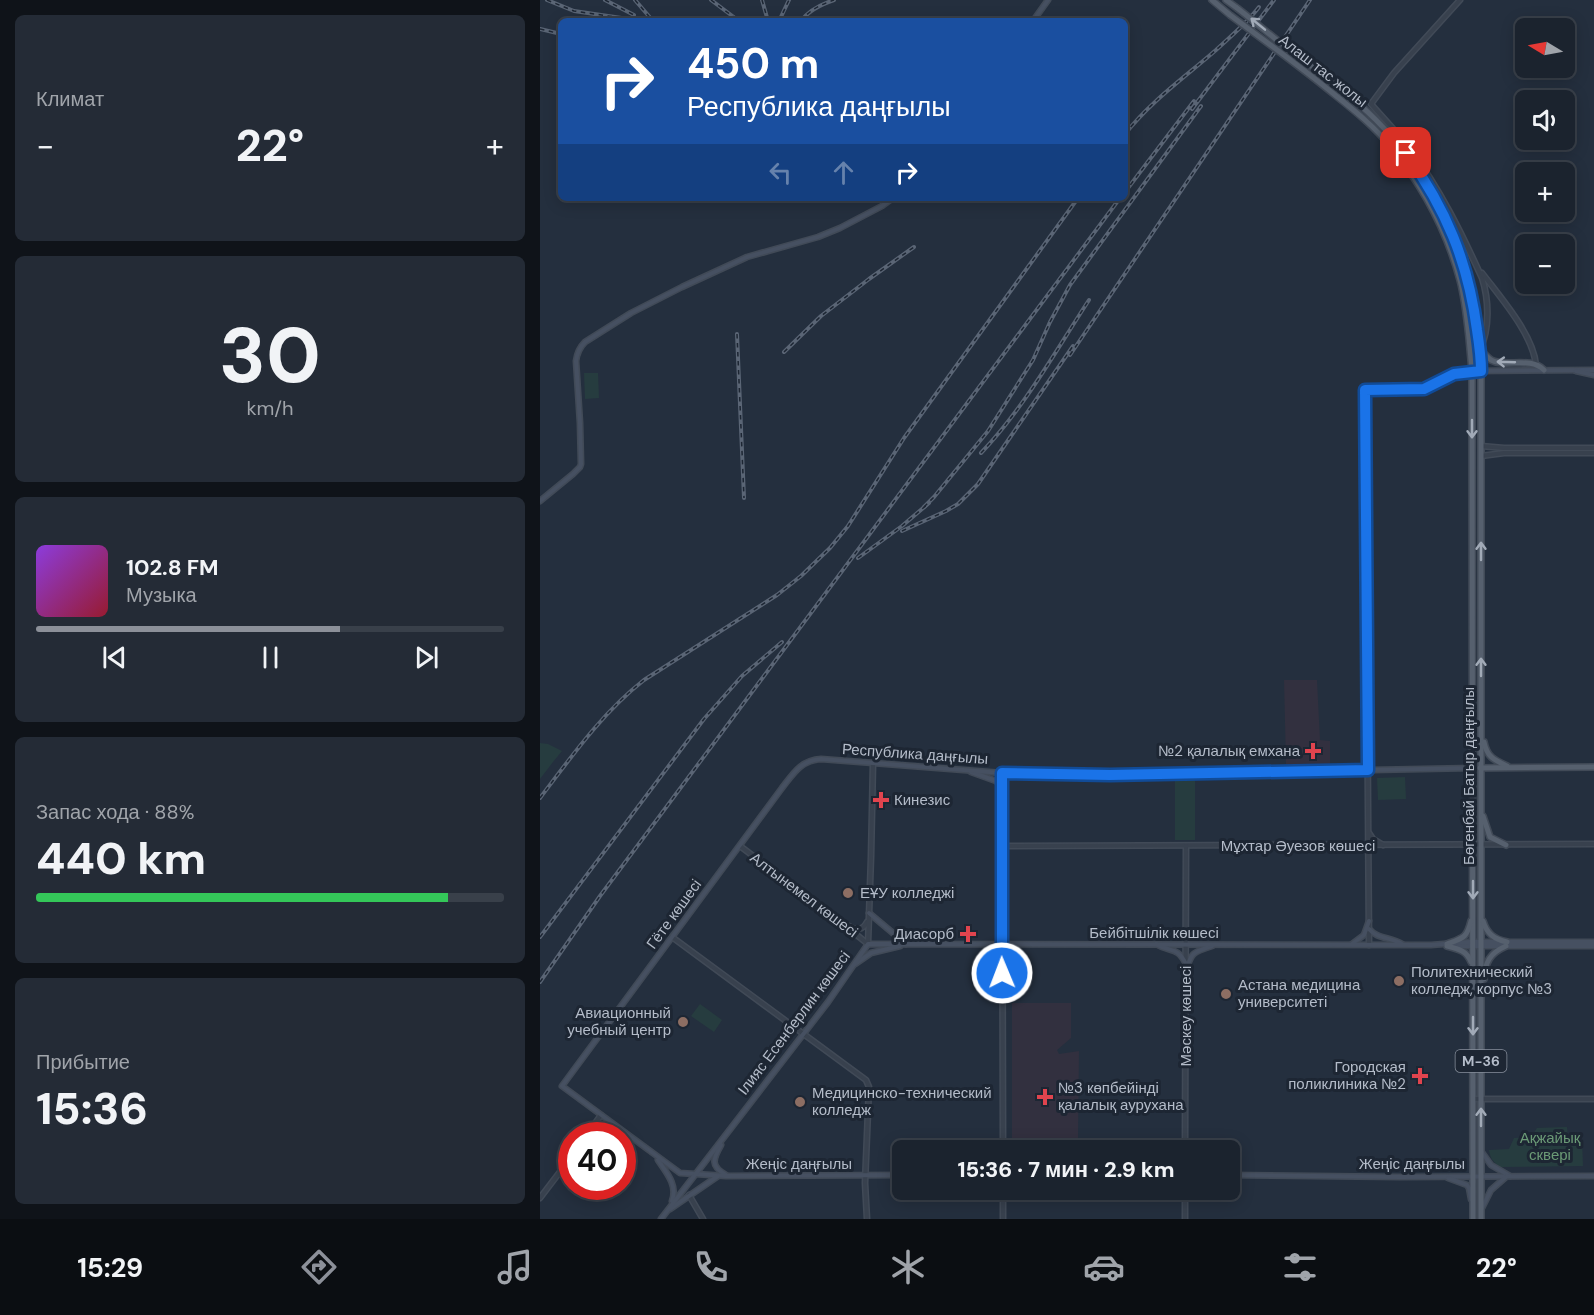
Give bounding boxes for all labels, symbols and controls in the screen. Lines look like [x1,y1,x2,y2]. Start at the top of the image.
one-way arrow [1250,17,1266,30]
north arrow [1515,18,1575,78]
map controls [1515,18,1575,294]
street label: Алаш тас жолы [1275,30,1371,112]
text: 450 m [687,36,819,91]
icon: right [588,42,666,120]
text: Климат [36,86,104,112]
text: Республика даңғылы [687,89,951,124]
button: sound [1515,90,1575,150]
text: 22° [236,116,304,175]
text: − [36,124,54,167]
text: + [486,124,504,167]
pin [1380,127,1431,178]
icon: arrive [1389,136,1422,169]
icon: left [764,156,797,189]
icon: ahead [827,156,860,189]
icon: right [890,156,923,189]
button: + [1515,162,1575,222]
button: − [1515,234,1575,294]
text: 30 [219,305,321,406]
one-way arrow [1497,356,1516,368]
text: km/h [246,395,294,421]
one-way arrow [1466,419,1478,439]
one-way arrow [1475,542,1487,562]
text: 102.8 FM [126,553,218,582]
text: Музыка [126,582,197,608]
icon: previous [98,641,131,674]
icon: pause [254,641,287,674]
icon: next [410,641,443,674]
one-way arrow [1475,658,1487,678]
street label: Бөгенбай Батыр даңғылы [1459,687,1479,865]
street label: Республика даңғылы [841,739,989,769]
place label: №2 қалалық емхана [1158,741,1301,761]
marker: №2 қалалық емхана [1304,742,1322,760]
place label: Кинезис [894,790,951,810]
marker: Кинезис [872,791,890,809]
text: Запас хода · 88% [36,799,194,825]
text: 440 km [36,829,206,888]
street label: Мұхтар Әуезов көшесі [1221,836,1375,856]
street label: Алтынемел көшесі [746,848,862,942]
street label: Гёте көшесі [642,875,706,953]
one-way arrow [1467,879,1479,899]
place label: ЕҰУ колледжі [860,883,954,903]
marker: ЕҰУ колледжі [841,886,855,900]
street label: Бейбітшілік көшесі [1089,923,1219,943]
place label: Диасорб [894,924,954,944]
marker: Диасорб [959,925,977,943]
position arrow [970,941,1034,1005]
street label: Ілияс Есенберлин көшесі [733,947,855,1099]
place label: Политехнический колледж, корпус №3 [1411,962,1552,999]
street label: Мәскеу көшесі [1176,966,1196,1066]
marker: Политехнический колледж, корпус №3 [1392,974,1406,988]
place label: Астана медицина университеті [1238,975,1361,1012]
marker: Астана медицина университеті [1219,987,1233,1001]
place label: Авиационный учебный центр [567,1003,671,1040]
marker: Авиационный учебный центр [676,1015,690,1029]
one-way arrow [1467,1016,1479,1036]
text: Прибытие [36,1049,130,1075]
road number: M-36 [1456,1050,1506,1072]
place label: Городская поликлиника №2 [1288,1057,1406,1094]
marker: Городская поликлиника №2 [1411,1067,1429,1085]
place label: №3 көпбейінді қалалық аурухана [1058,1078,1184,1115]
text: 15:36 [36,1079,148,1138]
place label: Медицинско-технический колледж [812,1083,992,1120]
marker: №3 көпбейінді қалалық аурухана [1036,1088,1054,1106]
marker: Медицинско-технический колледж [793,1095,807,1109]
one-way arrow [1475,1108,1487,1128]
speed limit sign: 40 [558,1122,636,1200]
park label: Ақжайық сквері [1520,1128,1581,1165]
street label: Жеңіс даңғылы [746,1154,852,1174]
street label: Жеңіс даңғылы [1359,1154,1465,1174]
text: 15:36 · 7 мин · 2.9 km [957,1155,1175,1184]
icon: directions [298,1246,340,1288]
icon: music [494,1246,536,1288]
icon: phone [690,1246,732,1288]
icon: climate [887,1246,929,1288]
icon: car [1083,1246,1125,1288]
icon: filters [1279,1246,1321,1288]
text: 15:29 [77,1250,143,1285]
text: 22° [1476,1250,1517,1285]

